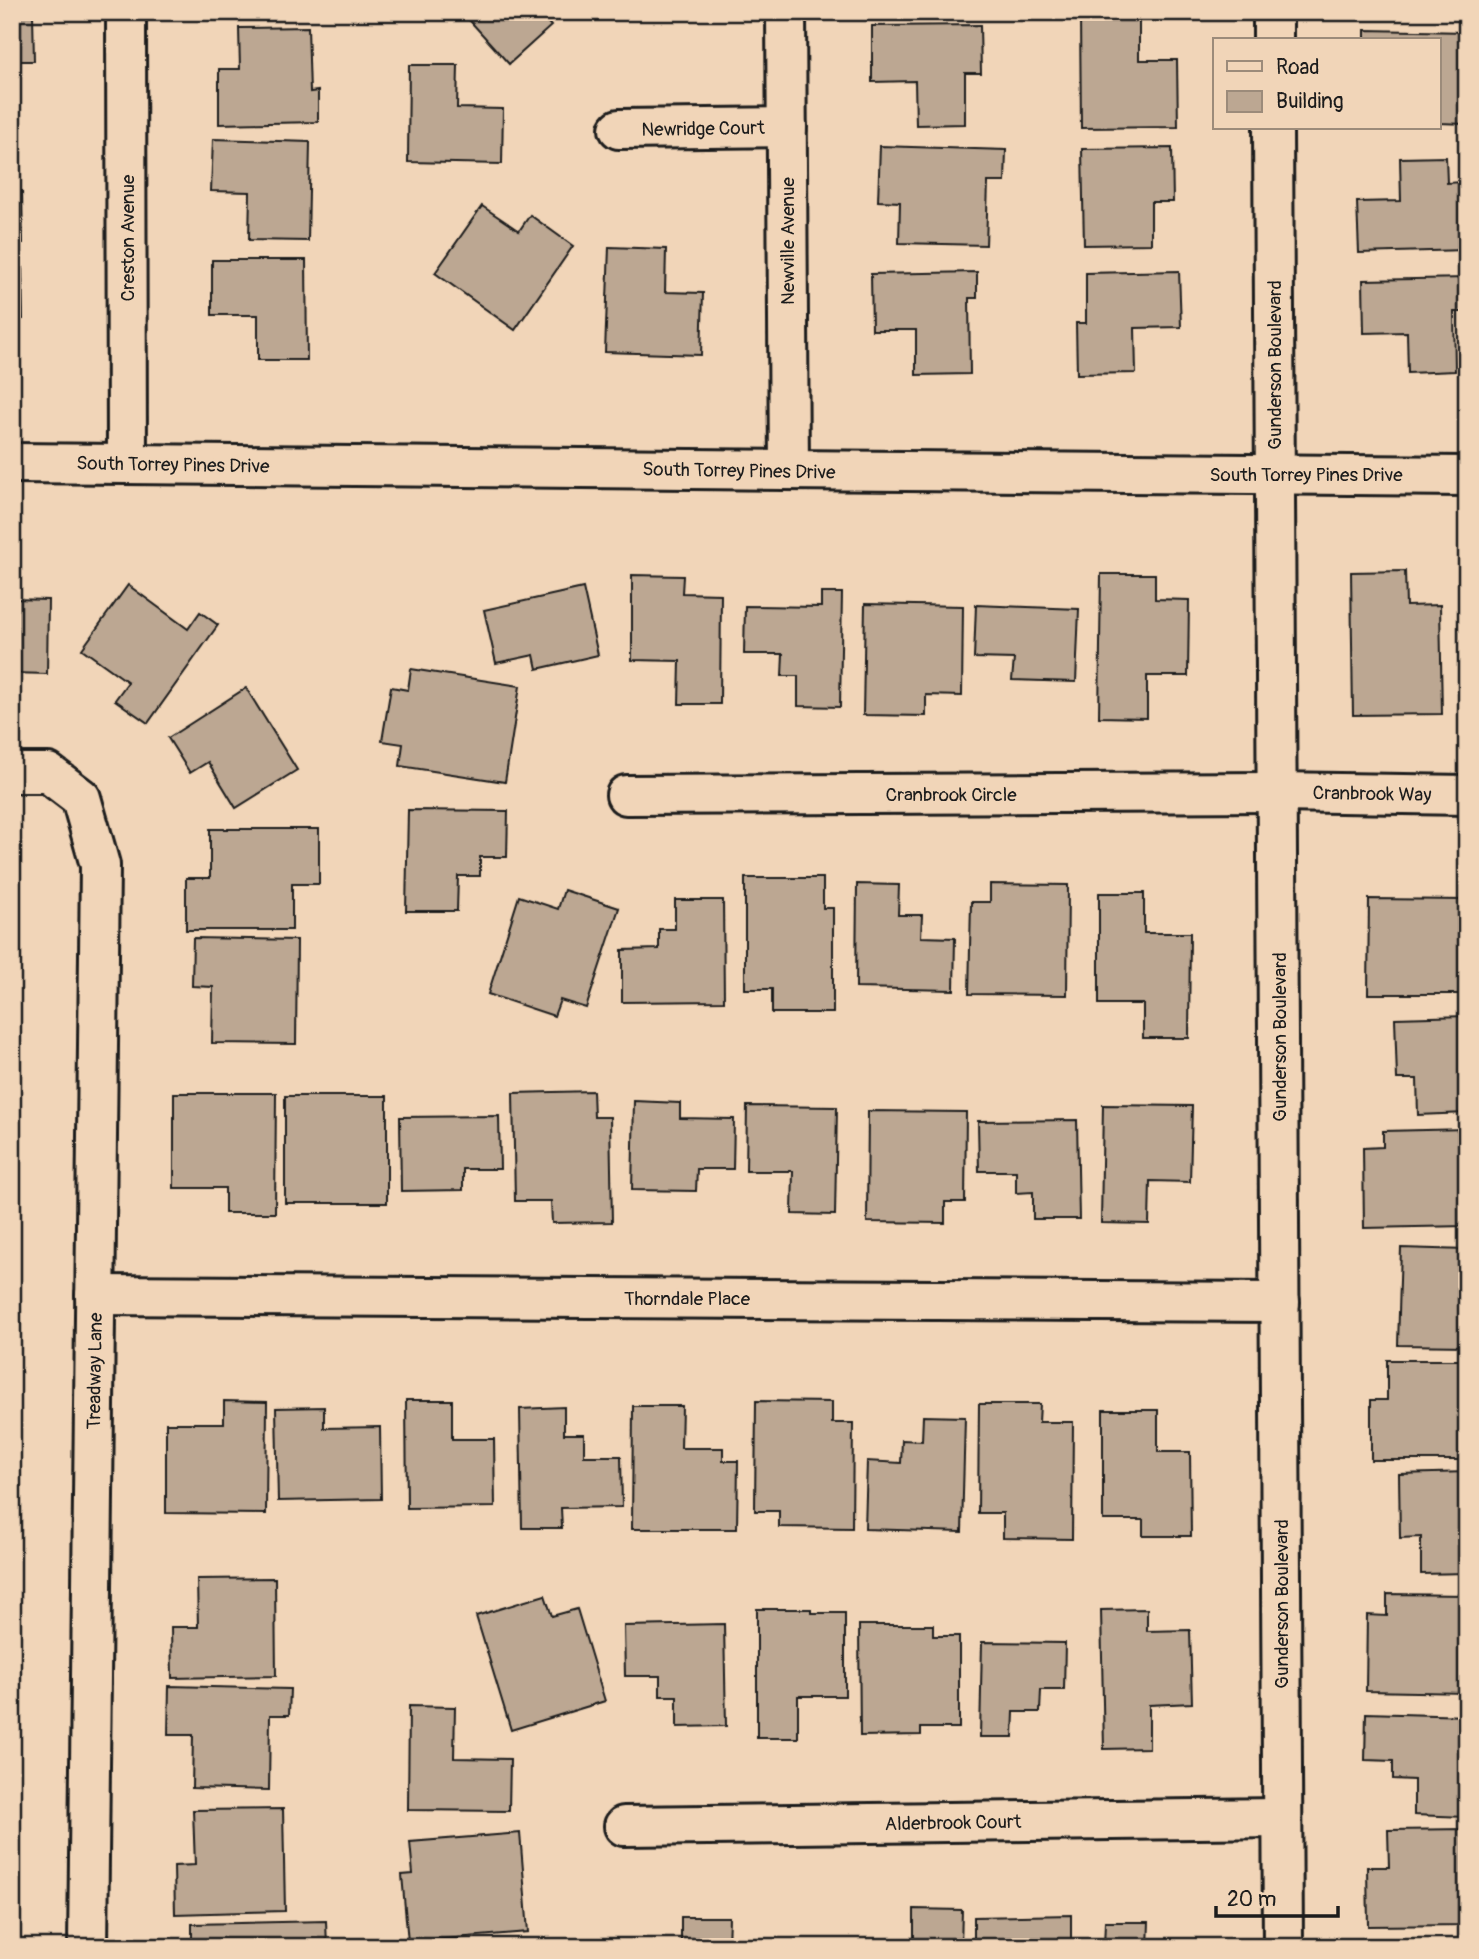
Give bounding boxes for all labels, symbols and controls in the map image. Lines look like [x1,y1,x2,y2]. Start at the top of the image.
legend [1213,38,1440,130]
text: Road [1276,54,1320,81]
text: Building [1276,88,1343,115]
street label: Newridge Court [641,116,765,142]
street label: Creston Avenue [116,174,140,301]
street label: Newville Avenue [776,176,800,305]
street label: Gunderson Boulevard [1263,280,1287,450]
street label: South Torrey Pines Drive [76,451,270,479]
street label: South Torrey Pines Drive [642,457,836,485]
street label: South Torrey Pines Drive [1209,463,1403,487]
street label: Cranbrook Way [1312,781,1432,807]
street label: Cranbrook Circle [885,783,1017,807]
street label: Gunderson Boulevard [1268,952,1292,1122]
street label: Thorndale Place [624,1287,751,1311]
street label: Treadway Lane [82,1312,108,1430]
street label: Gunderson Boulevard [1270,1519,1294,1689]
street label: Alderbrook Court [885,1810,1022,1836]
scale bar [1216,1875,1339,1919]
text: 20 m [1227,1886,1276,1913]

